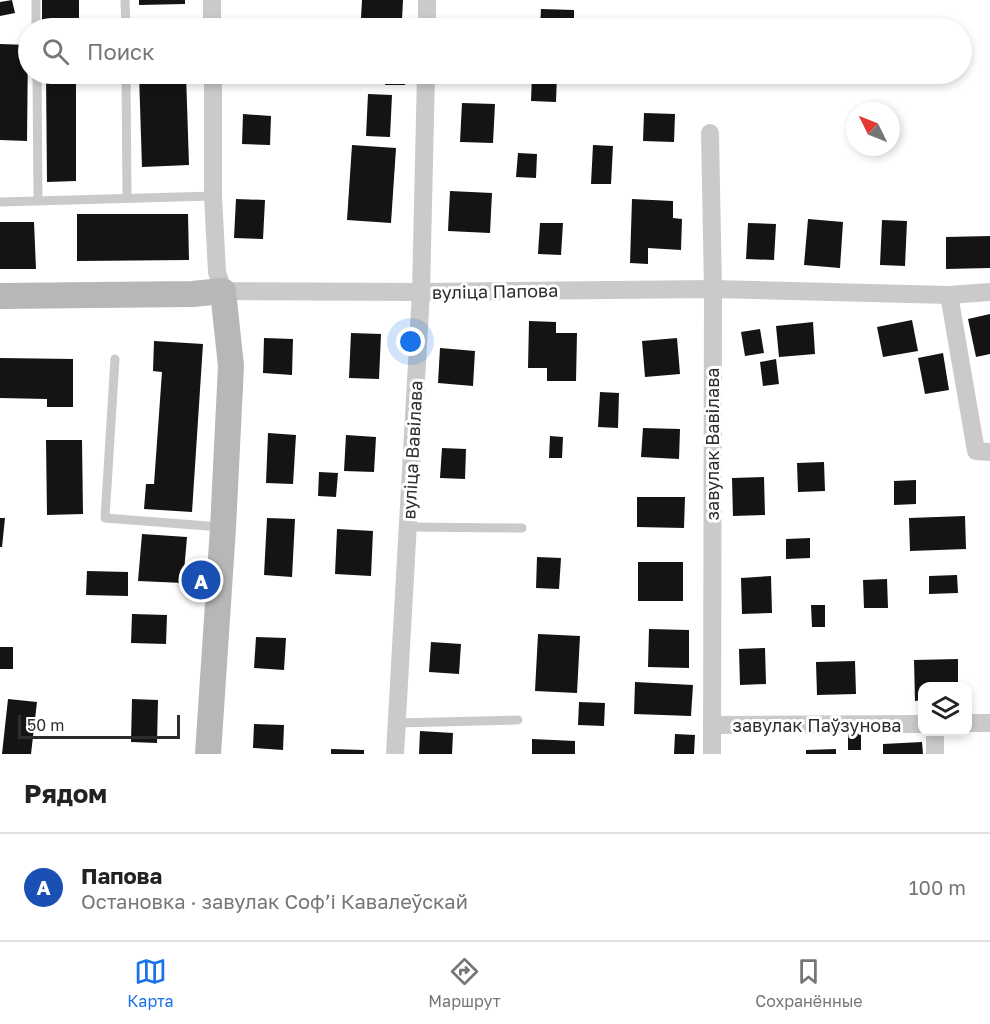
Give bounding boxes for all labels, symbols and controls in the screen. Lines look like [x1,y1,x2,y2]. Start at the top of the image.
search box [18,18,972,84]
icon: search [39,35,72,68]
text: Поиск [87,38,155,65]
north arrow [846,102,900,156]
street label: вуліца Папова [432,279,558,303]
your location [396,327,425,356]
street label: завулак Вавілава [701,368,723,520]
street label: вуліца Вавілава [397,380,427,520]
pin: A [182,558,220,602]
map controls [918,682,972,736]
button: layers [918,682,972,736]
scale bar [18,712,180,740]
street label: завулак Паўзунова [732,714,902,736]
text: 50 m [27,715,64,735]
text: Рядом [24,778,107,809]
text: Папова [81,862,162,889]
text: A [36,875,51,899]
text: 100 m [909,875,966,899]
text: Остановка · завулак Софʼі Кавалеўскай [81,889,468,913]
tab: Карта [127,955,174,1011]
tab: Маршрут [428,955,501,1011]
tab: Сохранённые [755,955,863,1011]

